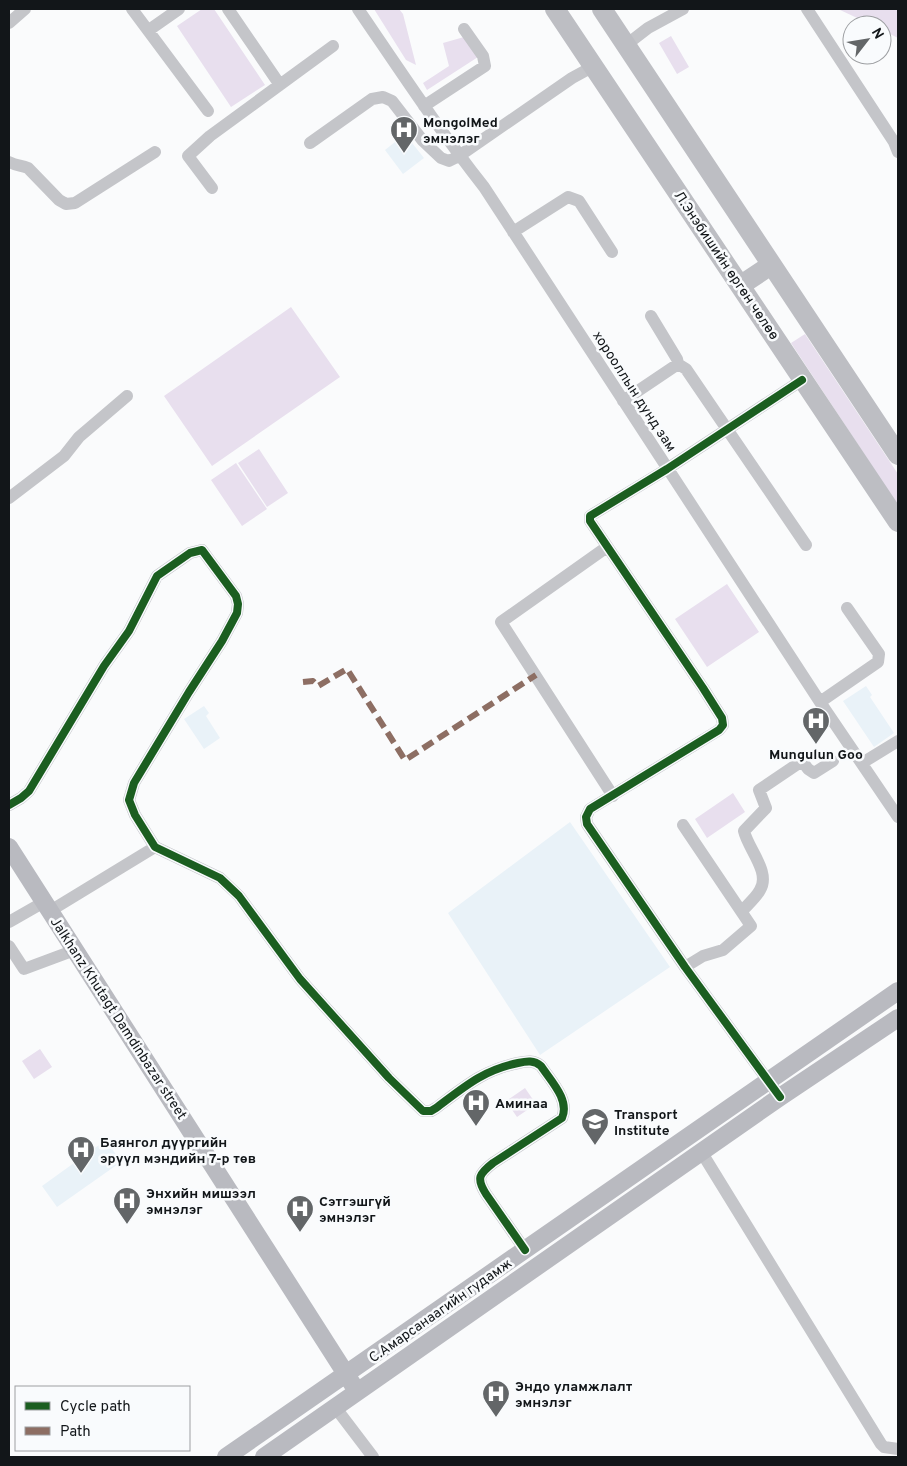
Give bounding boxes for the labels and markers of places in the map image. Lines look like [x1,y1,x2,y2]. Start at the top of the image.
hospital icon: MongolMed эмнэлэг [389,115,419,154]
place label: MongolMed эмнэлэг [423,115,498,148]
hospital icon: Mungulun Goo [801,706,831,745]
place label: Mungulun Goo [769,747,863,764]
hospital icon: Аминаа [461,1088,491,1127]
place label: Аминаа [495,1096,548,1113]
school or university icon: Transport Institute [580,1107,610,1146]
place label: Transport Institute [614,1107,678,1140]
hospital icon: Баянгол дүүргийн эрүүл мэндийн 7-р төв [66,1135,96,1174]
place label: Баянгол дүүргийн эрүүл мэндийн 7-р төв [100,1135,256,1168]
hospital icon: Энхийн мишээл эмнэлэг [112,1186,142,1225]
place label: Энхийн мишээл эмнэлэг [146,1186,256,1219]
hospital icon: Сэтгэшгүй эмнэлэг [285,1194,315,1233]
place label: Сэтгэшгүй эмнэлэг [319,1194,391,1227]
hospital icon: Эндо уламжлалт эмнэлэг [481,1379,511,1418]
place label: Эндо уламжлалт эмнэлэг [515,1379,633,1412]

